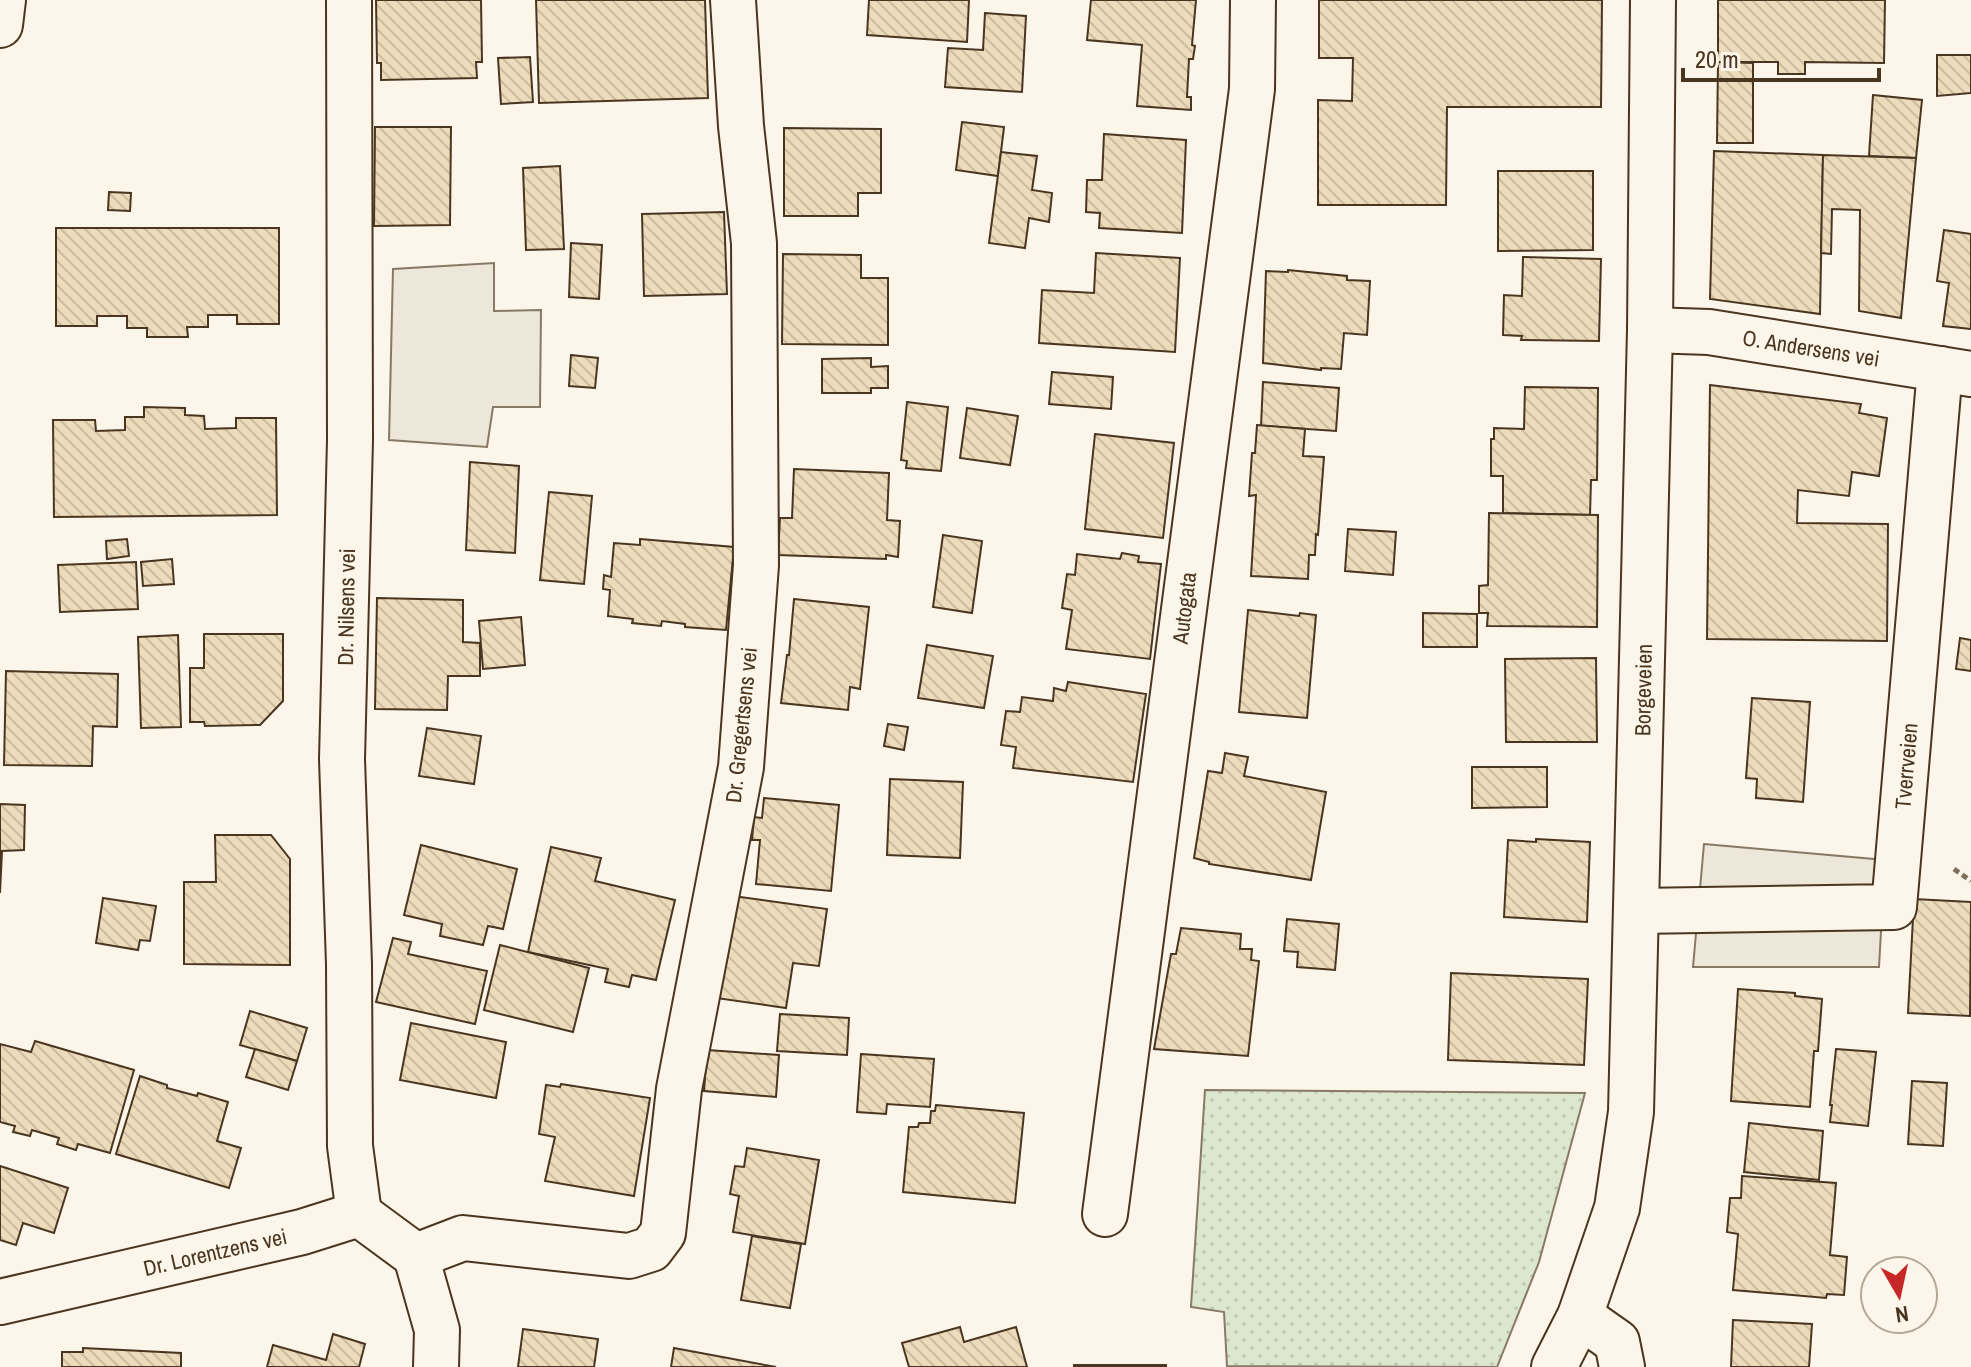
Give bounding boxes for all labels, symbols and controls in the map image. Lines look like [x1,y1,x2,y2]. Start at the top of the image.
scale bar [1683,32,1879,82]
text: 20 m [1695,43,1739,75]
street label: O. Andersens vei [1740,322,1882,374]
street label: Dr. Nilsens vei [330,548,362,666]
street label: Autogata [1165,570,1203,647]
street label: Borgeveien [1627,644,1659,736]
street label: Dr. Gregertsens vei [718,646,764,804]
street label: Tverrveien [1887,722,1925,810]
street label: Dr. Lorentzens vei [140,1221,290,1283]
north arrow [1859,1255,1939,1335]
text: N [1893,1299,1911,1331]

